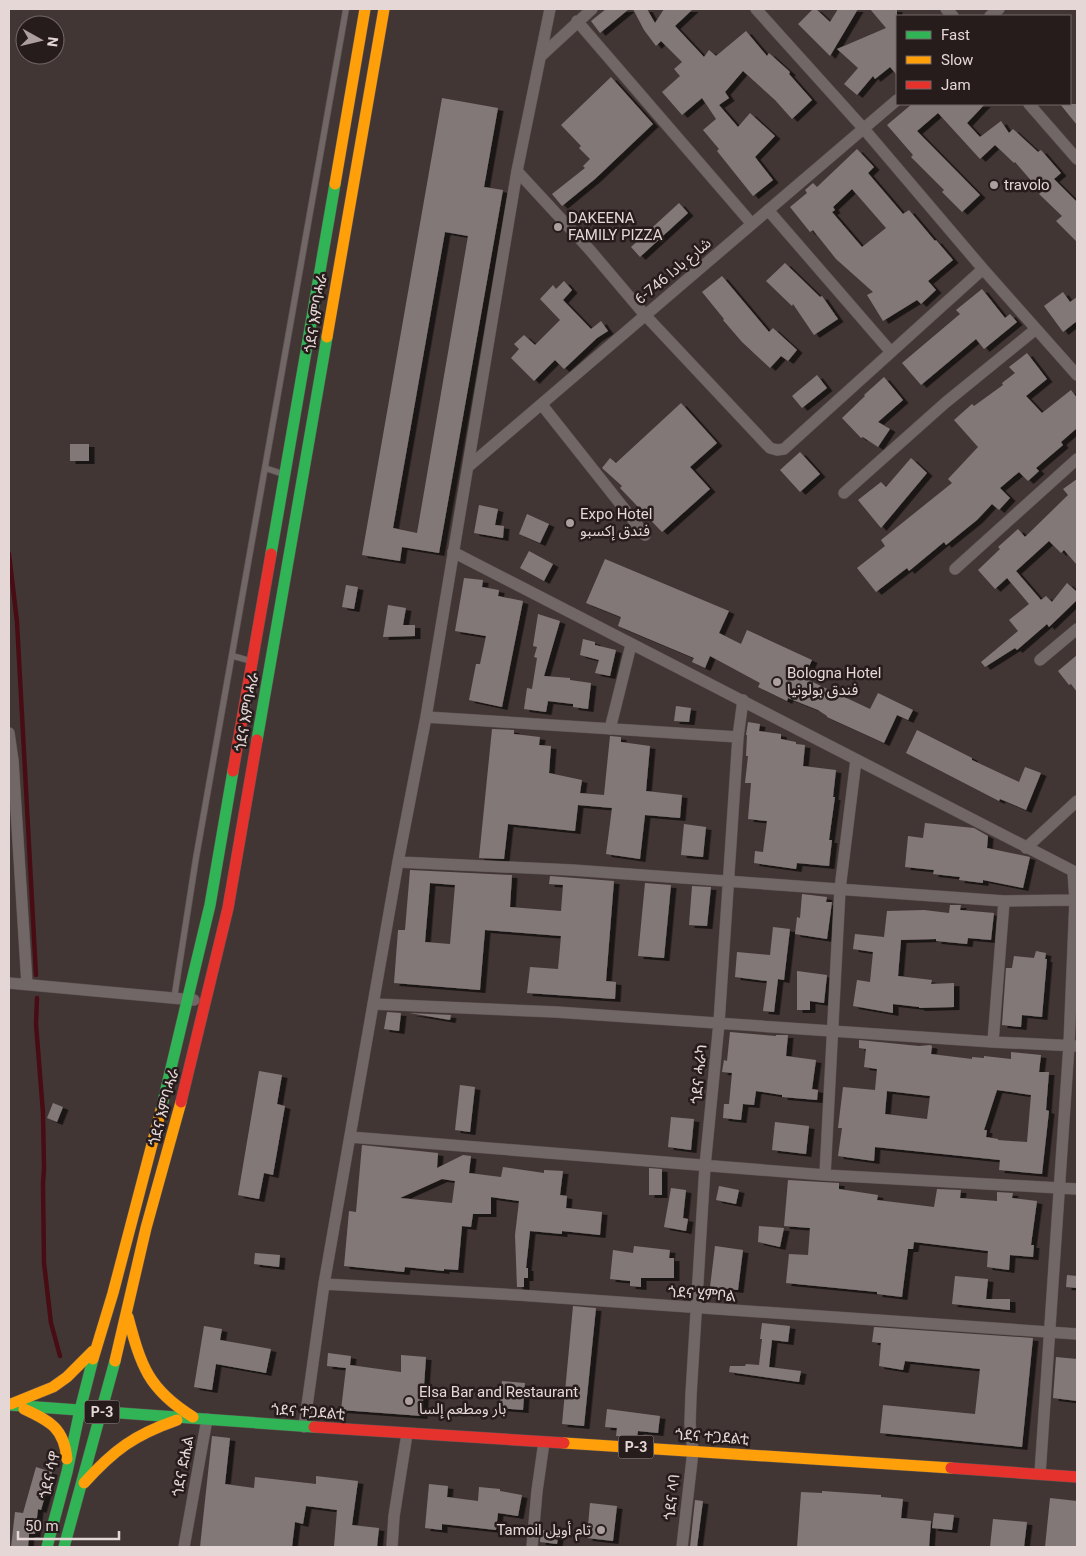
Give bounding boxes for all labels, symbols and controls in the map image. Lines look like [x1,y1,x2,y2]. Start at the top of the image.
north arrow [15,15,65,65]
legend [896,15,1071,105]
text: Fast [941,26,970,44]
text: N [44,36,61,48]
text: Slow [941,51,973,69]
text: Jam [941,76,971,94]
place label: travolo [1004,176,1050,194]
marker: travolo [988,179,1000,191]
place label: DAKEENA FAMILY PIZZA [568,209,663,244]
marker: DAKEENA FAMILY PIZZA [552,221,564,233]
street label: شارع بادا 746-6 [631,234,717,310]
street label: ጎደና እምባሓራ [301,272,331,354]
place label: Expo Hotel فندق إكسبو [580,505,652,541]
marker: Expo Hotel فندق إكسبو [564,517,576,529]
place label: Bologna Hotel فندق بولونيا [787,664,881,699]
street label: ጎደና እምባሓራ [231,671,263,753]
marker: Bologna Hotel فندق بولونيا [771,676,783,688]
street label: ጎደና ሓራካ [687,1043,711,1105]
street label: ጎደና እምባሓራ [145,1066,183,1148]
street label: ጎደና ሂምቦል [668,1283,736,1305]
place label: Elsa Bar and Restaurant بار ومطعم إلسا [419,1383,578,1420]
marker: Elsa Bar and Restaurant بار ومطعم إلسا [403,1395,415,1407]
road number: P-3 [84,1400,120,1424]
street label: ጎደና ተጋደልቲ [271,1400,345,1424]
street label: ጎደና ተጋደልቲ [675,1425,749,1449]
street label: ጎደና ድሒል [169,1434,197,1498]
road number: P-3 [618,1435,654,1458]
street label: ጎደና ሳዋ [36,1449,64,1501]
street label: ጎደና ላባ [661,1473,683,1521]
scale bar [18,1508,119,1540]
text: 50 m [25,1517,59,1535]
place label: Tamoil تام أويل [496,1521,591,1541]
marker: Tamoil تام أويل [595,1524,607,1536]

